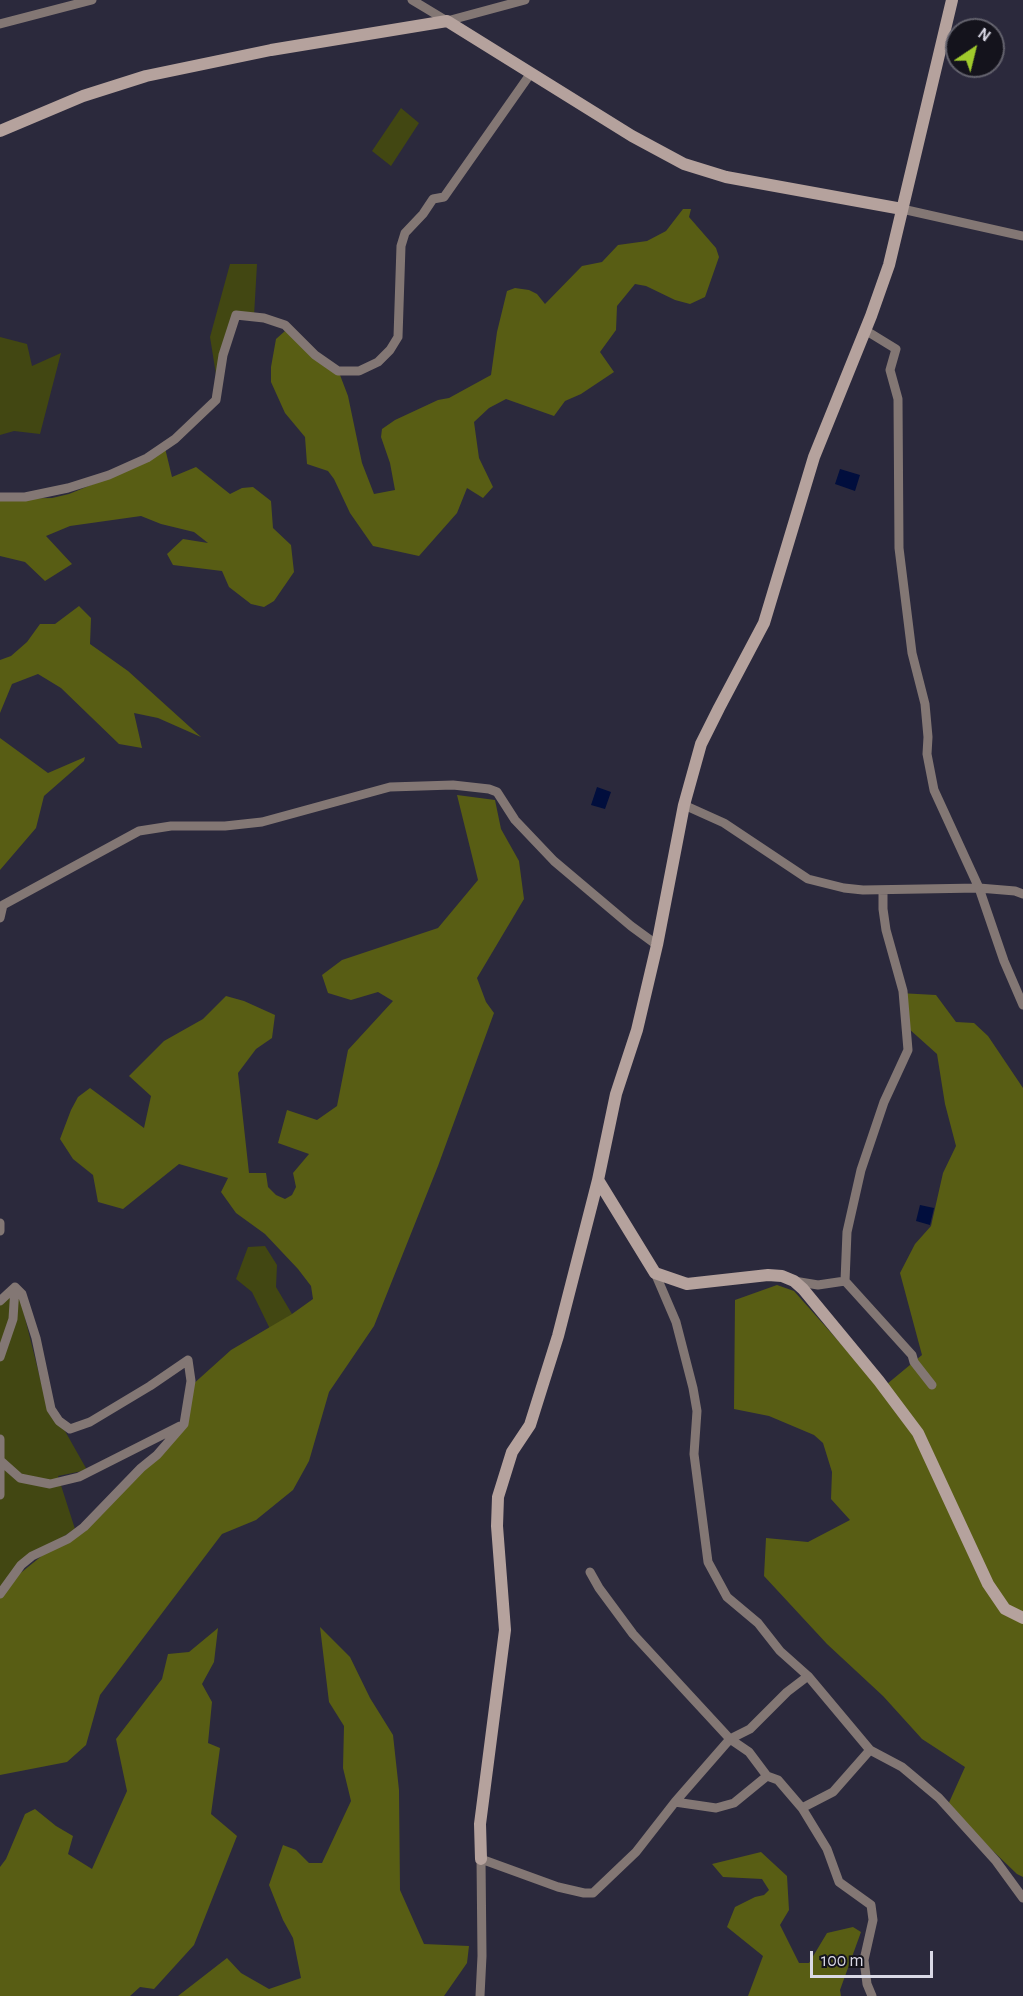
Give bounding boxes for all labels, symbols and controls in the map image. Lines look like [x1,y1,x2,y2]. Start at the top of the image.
north arrow [945,18,1005,78]
text: N [975,25,993,45]
scale bar [813,1939,936,1977]
text: 100 m [821,1952,864,1970]

